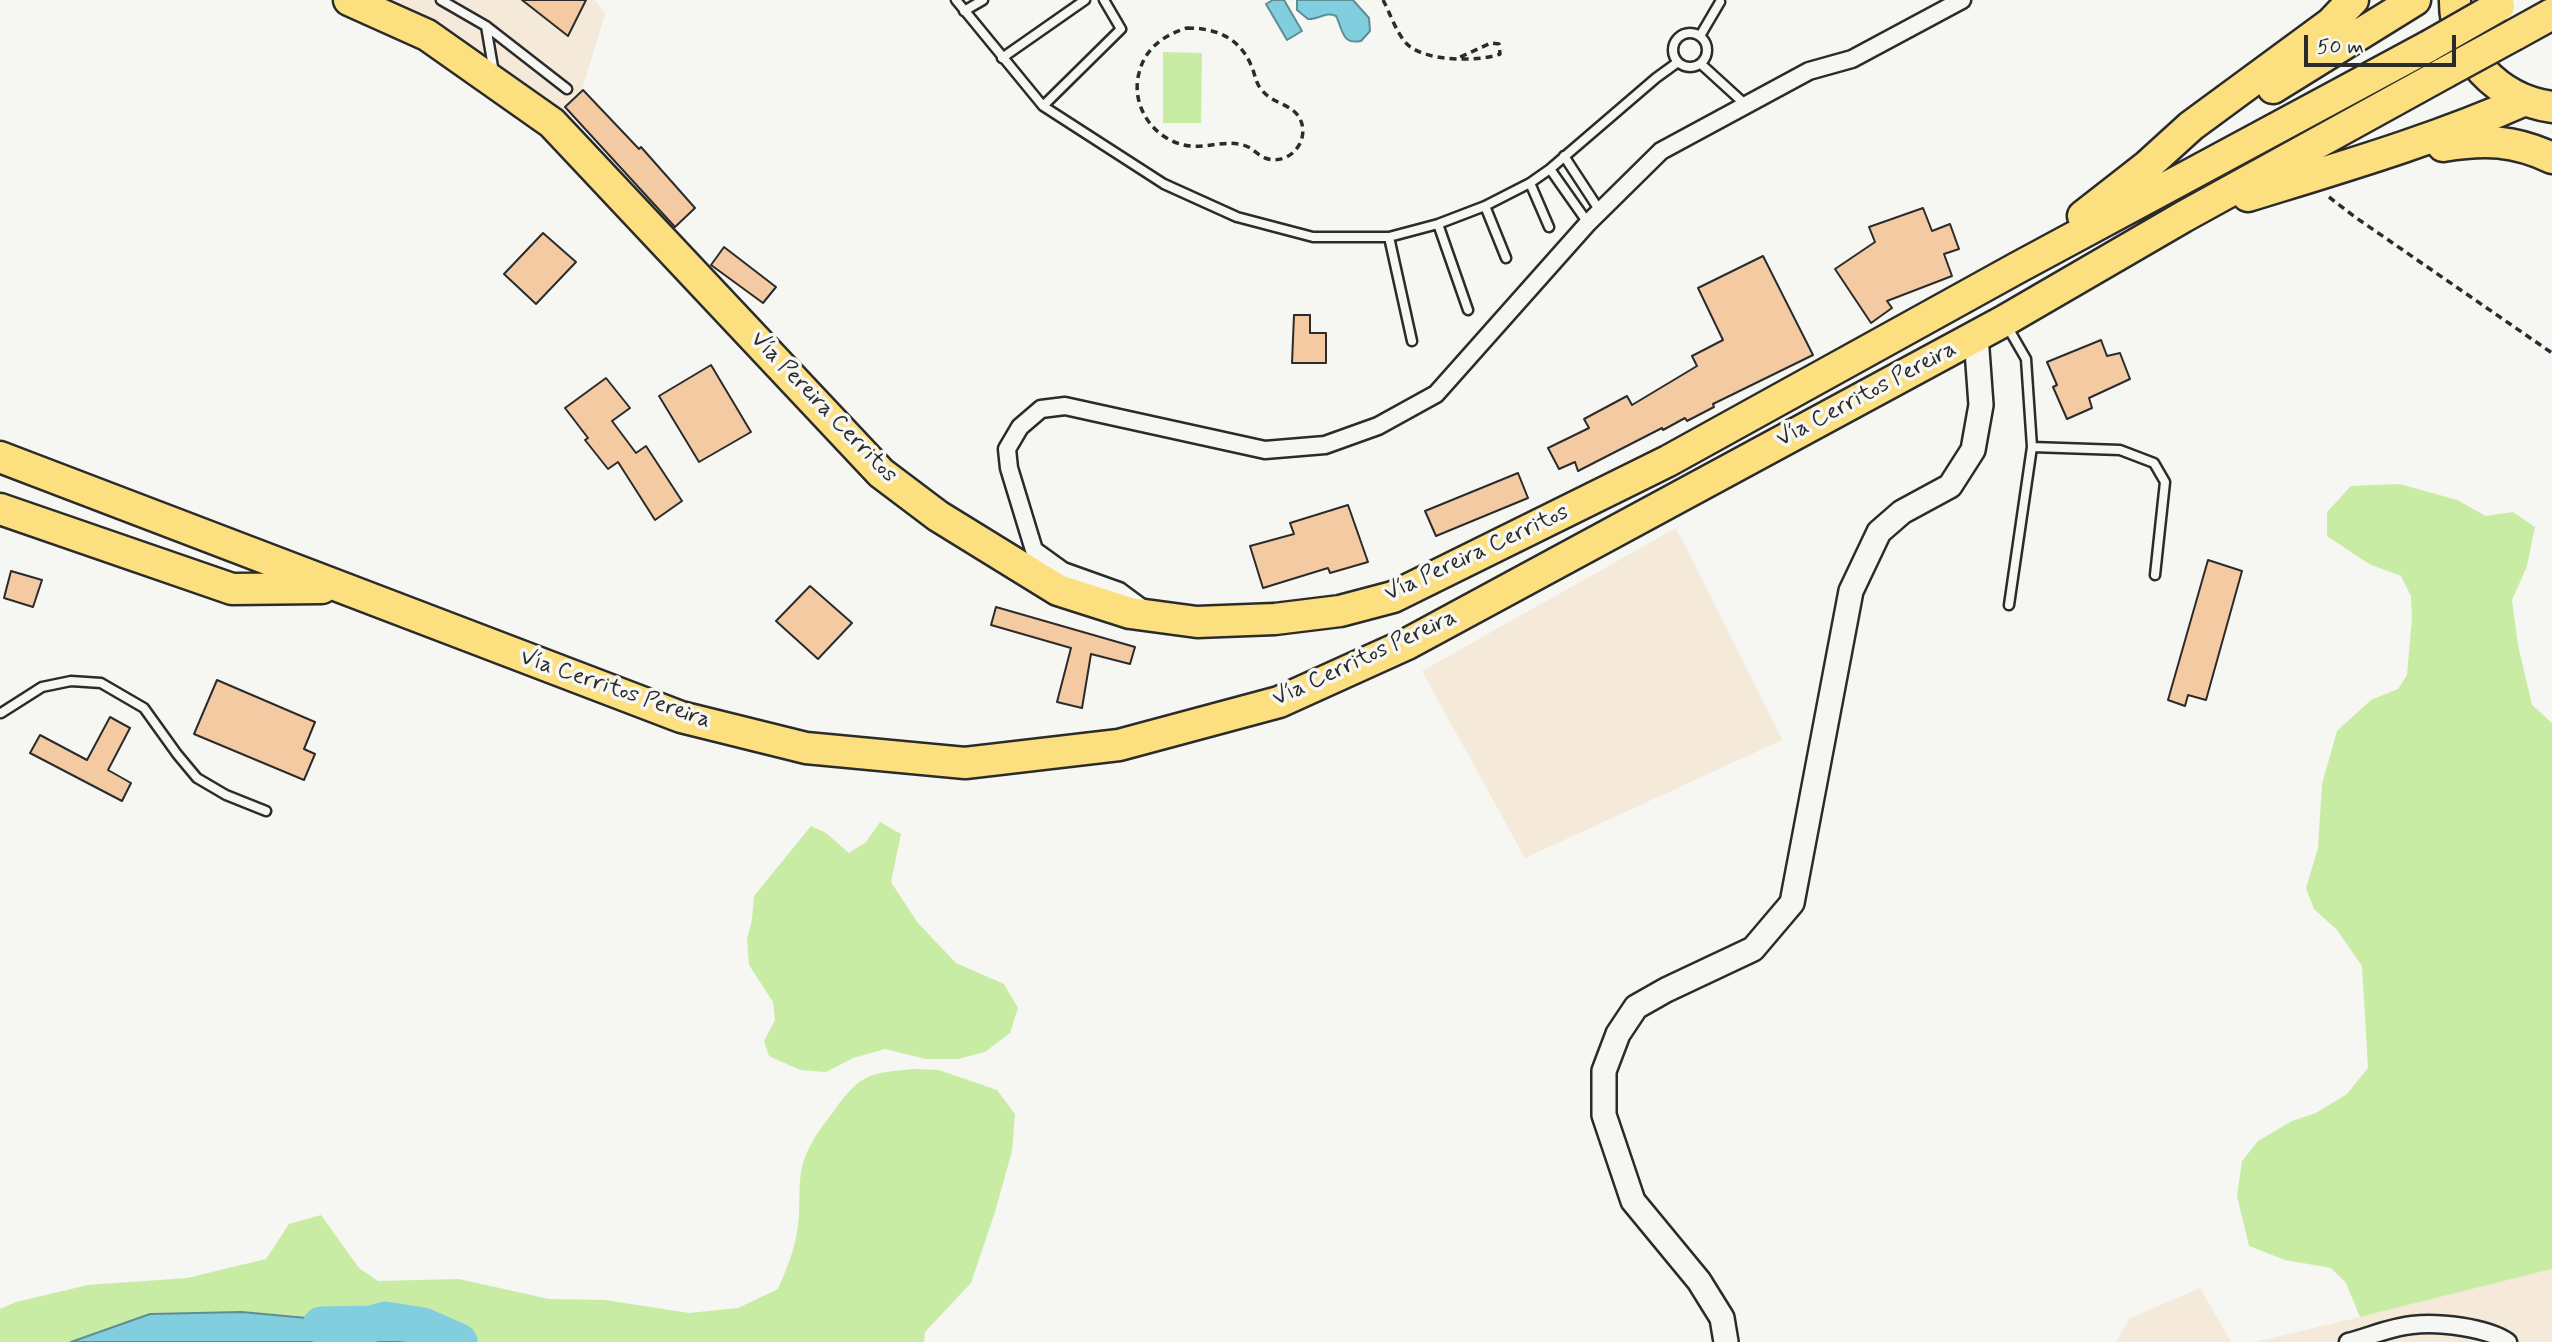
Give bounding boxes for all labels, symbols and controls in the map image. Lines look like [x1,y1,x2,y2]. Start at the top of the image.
scale bar [2307,21,2459,65]
text: 50 m [2317,33,2364,61]
street label: Vía Pereira Cerritos [744,327,902,489]
street label: Vía Cerritos Pereira [1772,336,1962,454]
street label: Vía Pereira Cerritos [1381,499,1573,609]
street label: Vía Cerritos Pereira [1269,604,1461,714]
street label: Vía Cerritos Pereira [516,644,714,736]

